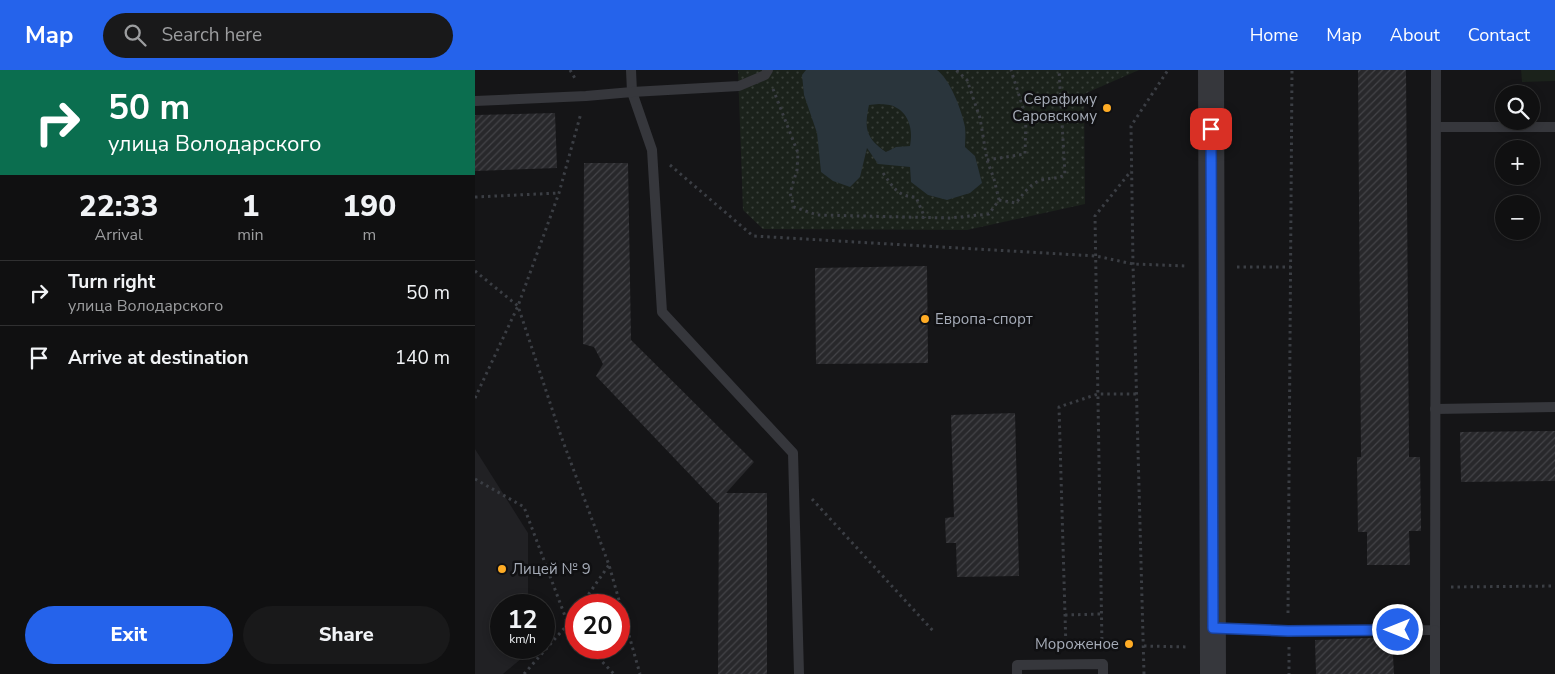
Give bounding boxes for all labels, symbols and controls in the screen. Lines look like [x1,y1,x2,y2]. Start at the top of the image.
search box [103,13,453,58]
text: Map [25,19,73,51]
icon: search [121,21,149,49]
text: Search here [161,22,262,48]
text: Home [1250,23,1298,47]
text: Map [1326,23,1362,47]
text: About [1390,23,1440,47]
text: Contact [1468,23,1530,47]
text: 50 m [108,84,190,131]
map controls [1495,85,1540,240]
button: search [1495,85,1540,130]
place label: Серафиму Саровскому [1012,89,1097,126]
icon: right [25,90,90,155]
marker: Серафиму Саровскому [1101,102,1113,114]
pin [1190,108,1232,150]
icon: arrive [1197,115,1225,143]
text: улица Володарского [108,129,322,159]
button: + [1495,140,1540,185]
text: 22:33 [79,186,158,227]
text: 1 [241,186,259,227]
text: 190 [342,186,396,227]
button: − [1495,195,1540,240]
text: Arrival [95,224,143,246]
text: min [237,224,264,246]
text: m [362,224,376,246]
text: Turn right [68,269,155,295]
icon: right [25,279,53,307]
text: 50 m [406,280,450,306]
text: улица Володарского [68,295,223,317]
place label: Европа-спорт [935,309,1033,329]
marker: Европа-спорт [919,313,931,325]
icon: arrive [25,344,53,372]
text: Arrive at destination [68,345,249,371]
text: 140 m [395,345,450,371]
place label: Лицей № 9 [512,559,591,579]
marker: Лицей № 9 [496,563,508,575]
speed limit sign: 20 [565,594,630,659]
text: 12 [507,603,538,637]
position arrow [1371,603,1423,655]
button: Exit [25,606,233,664]
button: Share [243,606,450,664]
text: km/h [509,631,536,647]
place label: Мороженое [1035,634,1119,654]
marker: Мороженое [1123,638,1135,650]

